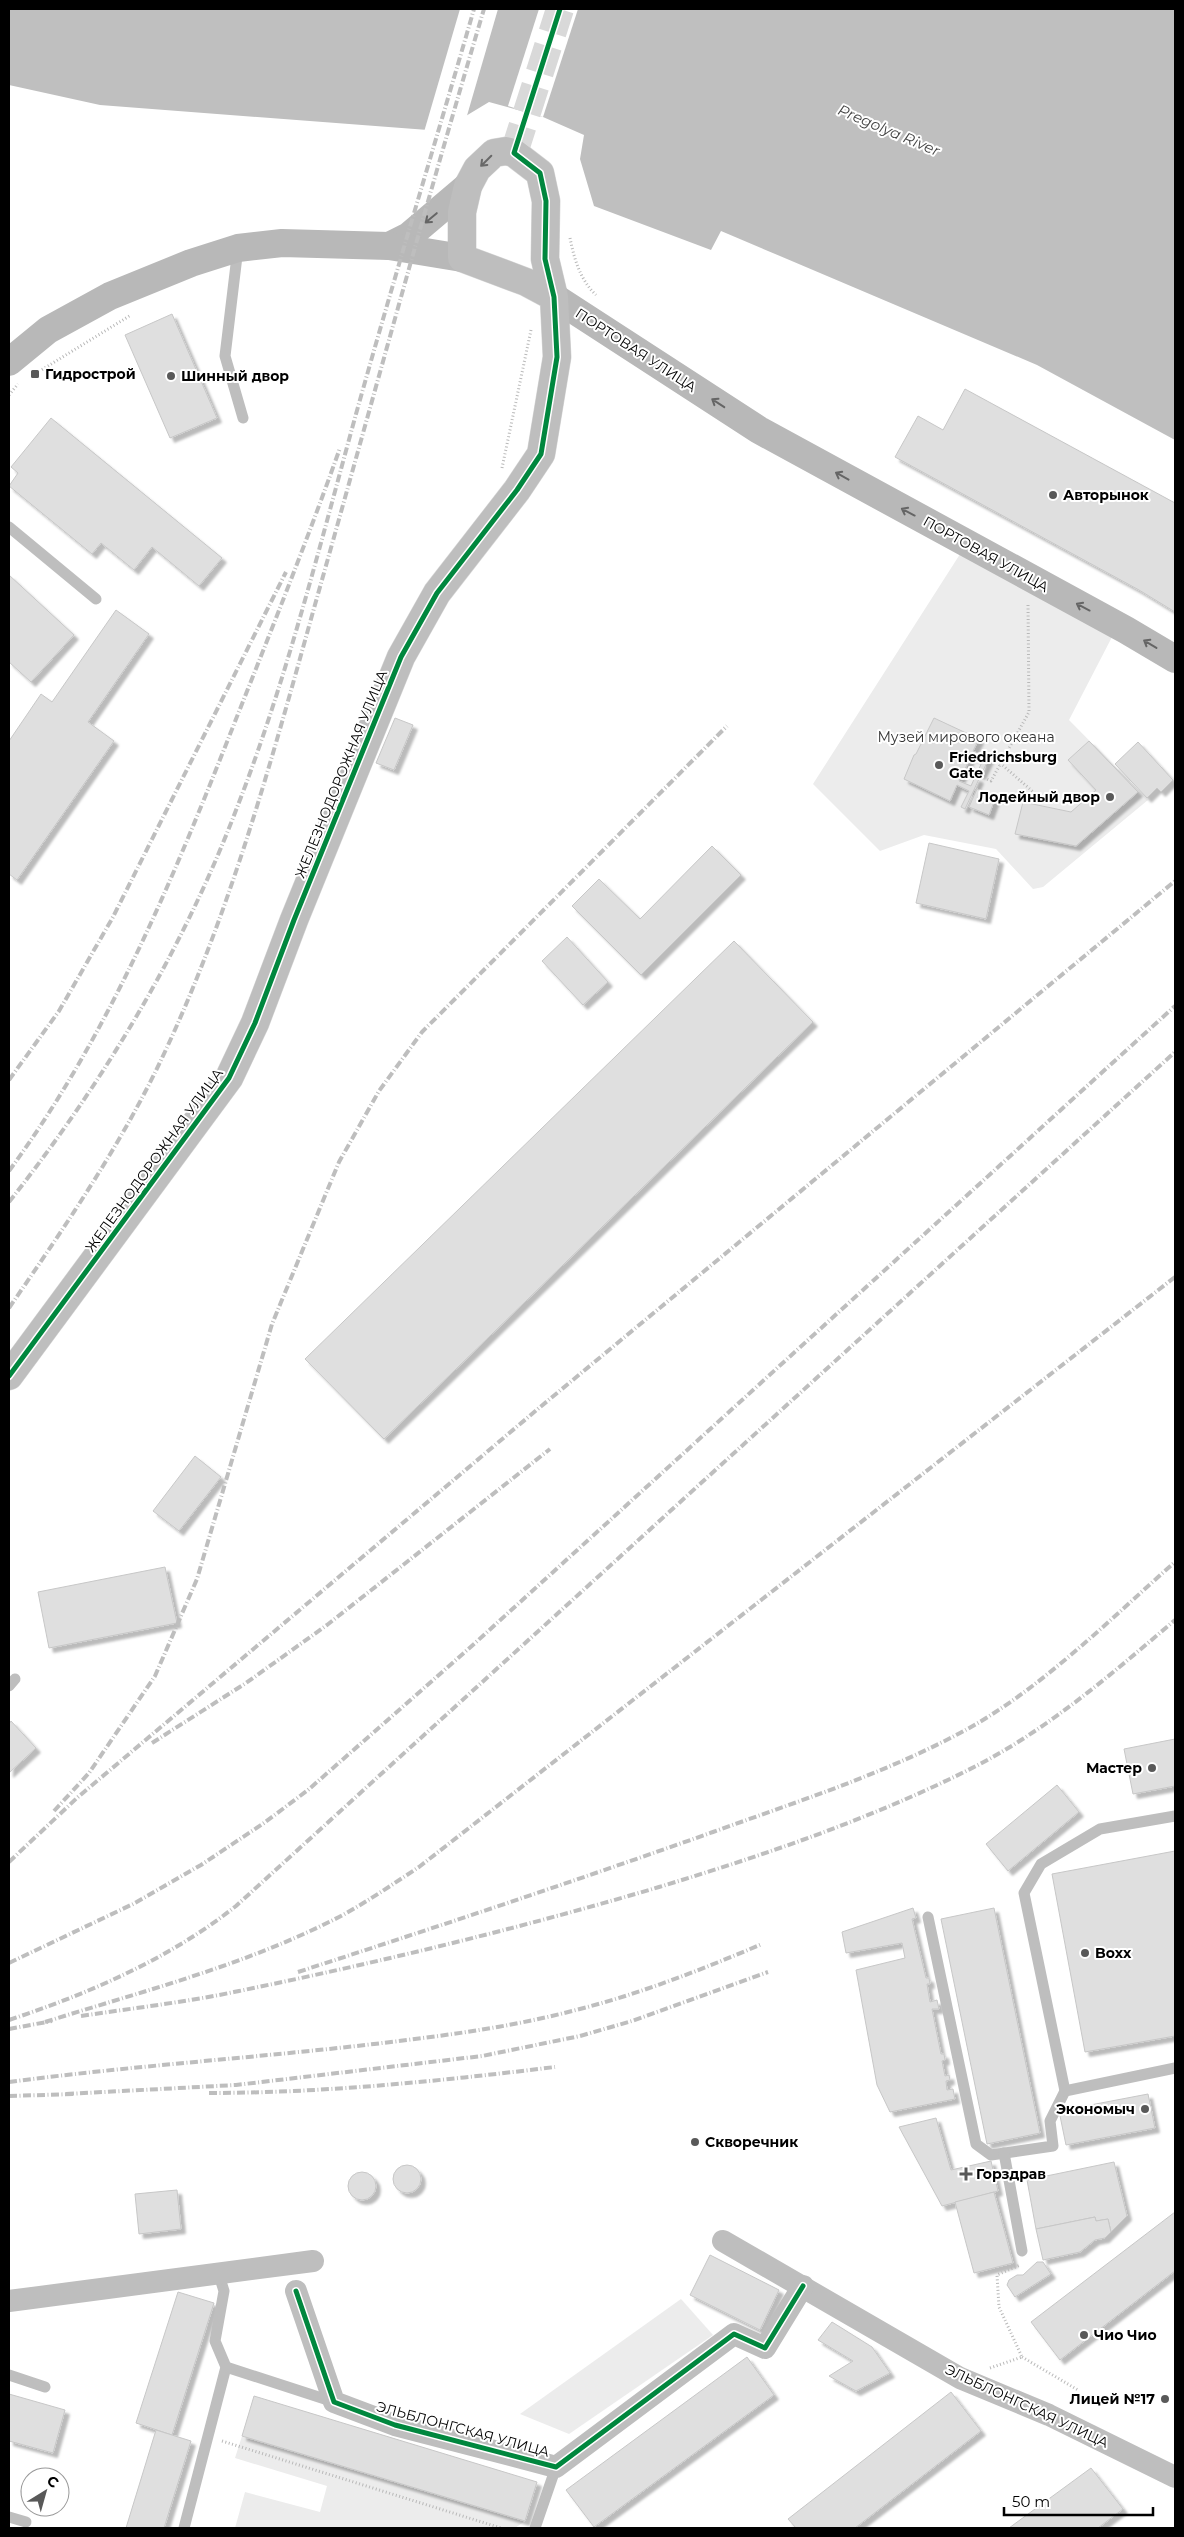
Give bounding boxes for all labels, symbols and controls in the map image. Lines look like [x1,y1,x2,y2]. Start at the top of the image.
water label: Pregolya River [835,100,944,160]
one-way arrow [480,154,492,167]
one-way arrow [424,212,437,223]
street label: ПОРТОВАЯ УЛИЦА [572,304,700,396]
place label: Гидрострой [45,365,136,383]
place label: Шинный двор [181,367,289,385]
marker: Гидрострой [29,368,41,380]
marker: Шинный двор [165,370,177,382]
one-way arrow [711,398,725,408]
one-way arrow [835,471,850,480]
place label: Авторынок [1063,486,1149,504]
marker: Авторынок [1047,489,1059,501]
one-way arrow [901,507,916,516]
street label: ПОРТОВАЯ УЛИЦА [920,512,1052,596]
one-way arrow [1076,601,1090,611]
one-way arrow [1144,639,1158,649]
street label: ЖЕЛЕЗНОДОРОЖНАЯ УЛИЦА [291,667,391,881]
park label: Музей мирового океана [877,728,1055,746]
place label: Friedrichsburg Gate [949,748,1057,782]
marker: Friedrichsburg Gate [933,759,945,771]
place label: Лодейный двор [978,788,1100,806]
marker: Лодейный двор [1104,791,1116,803]
street label: ЖЕЛЕЗНОДОРОЖНАЯ УЛИЦА [81,1064,227,1255]
place label: Мастер [1086,1759,1142,1777]
marker: Мастер [1146,1762,1158,1774]
place label: Boxx [1095,1944,1132,1962]
marker: Boxx [1079,1947,1091,1959]
place label: Экономыч [1056,2100,1135,2118]
marker: Экономыч [1139,2103,1151,2115]
place label: Скворечник [705,2133,798,2151]
marker: Скворечник [689,2136,701,2148]
place label: Горздрав [976,2165,1046,2183]
marker: Горздрав [960,2168,972,2180]
place label: Чио Чио [1094,2326,1157,2344]
marker: Чио Чио [1078,2329,1090,2341]
street label: ЭЛЬБЛОНГСКАЯ УЛИЦА [942,2360,1112,2452]
place label: Лицей №17 [1070,2390,1155,2408]
marker: Лицей №17 [1159,2393,1171,2405]
street label: ЭЛЬБЛОНГСКАЯ УЛИЦА [374,2397,552,2461]
north arrow [20,2467,70,2517]
text: С [43,2471,62,2492]
scale bar [1004,2484,1153,2516]
text: 50 m [1012,2492,1050,2511]

